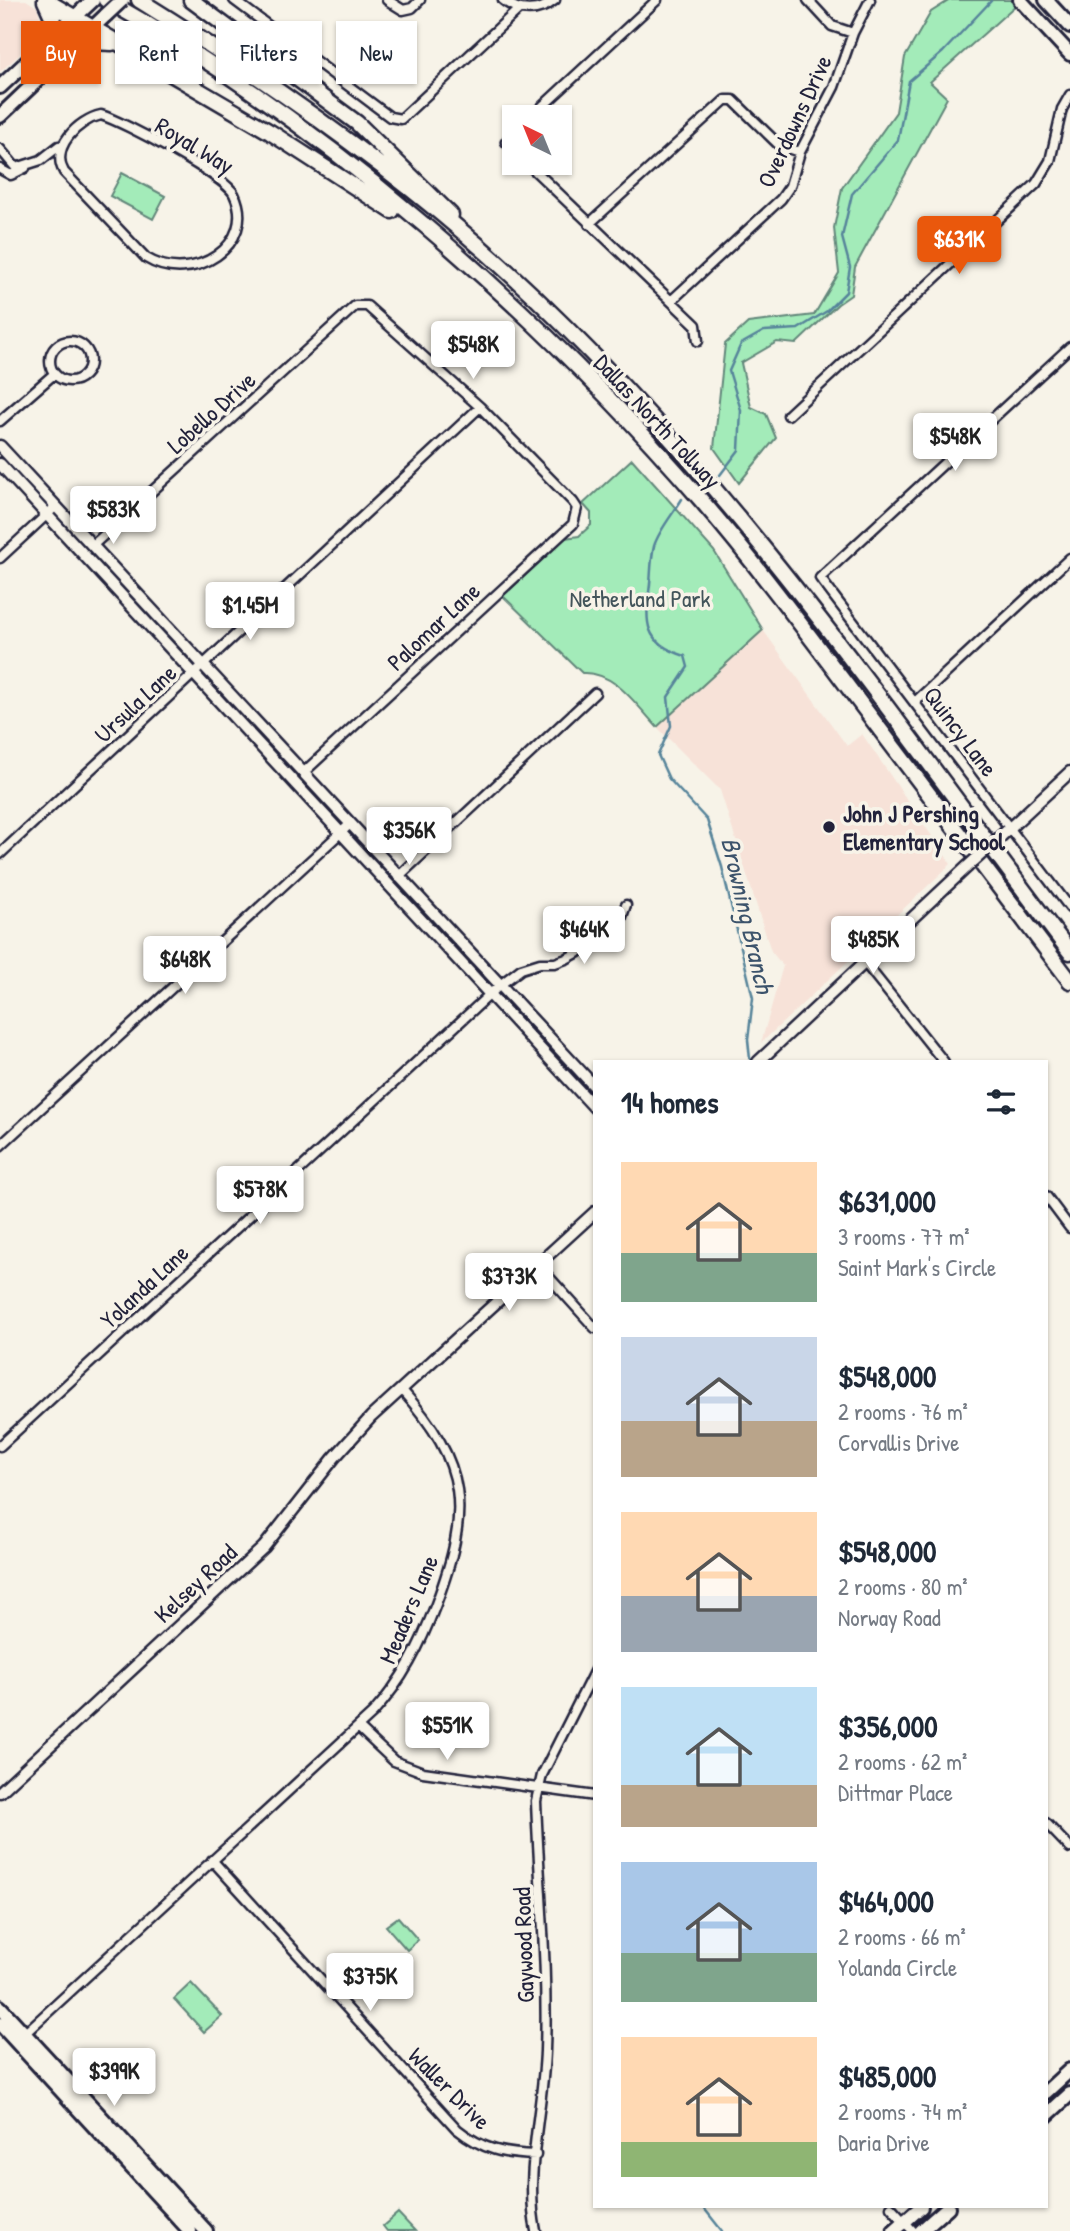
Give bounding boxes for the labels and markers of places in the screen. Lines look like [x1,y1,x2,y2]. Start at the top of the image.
pin: $631K [910,216,1008,276]
pin: $548K [424,322,522,381]
pin: $548K [906,414,1004,473]
pin: $583K [64,486,162,546]
pin: $1.45M [193,582,307,642]
place label: John J Pershing Elementary School [843,797,1006,858]
pin: $356K [360,808,458,867]
marker: John J Pershing Elementary School [821,819,837,835]
pin: $464K [535,906,633,966]
pin: $485K [824,916,922,976]
pin: $648K [136,936,234,996]
pin: $578K [211,1166,309,1226]
pin: $373K [460,1254,558,1313]
pin: $551K [398,1702,496,1762]
pin: $375K [321,1954,419,2013]
pin: $399K [65,2048,163,2108]

